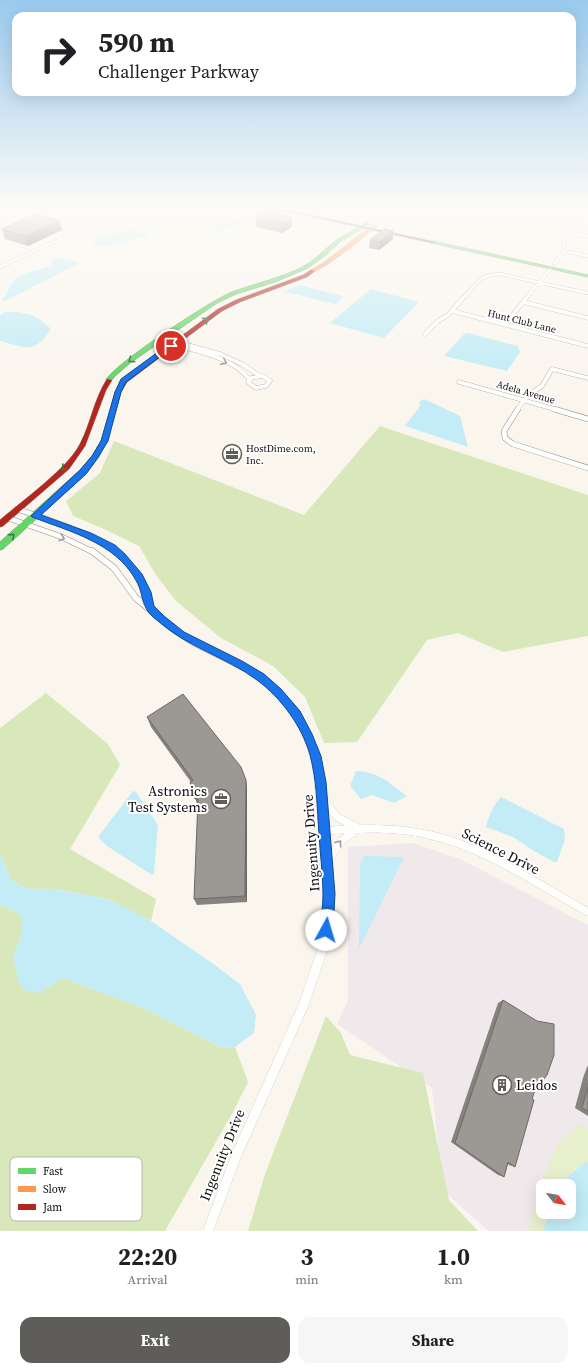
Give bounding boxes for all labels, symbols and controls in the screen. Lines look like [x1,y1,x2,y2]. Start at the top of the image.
text: 590 m [98,23,175,61]
icon: right [32,28,84,80]
text: Challenger Parkway [98,59,259,84]
street label: Hunt Club Lane [486,306,558,336]
one-way arrow [201,318,208,325]
pin [154,329,188,363]
icon: arrive [160,335,182,357]
one-way arrow [128,355,135,362]
one-way arrow [220,357,228,365]
street label: Adela Avenue [495,377,557,407]
place label: HostDime.com, Inc. [246,442,316,467]
office icon: HostDime.com, Inc. [221,443,243,465]
one-way arrow [61,463,69,471]
one-way arrow [8,534,15,541]
one-way arrow [58,534,65,542]
place label: Astronics Test Systems [128,781,207,817]
office icon: Astronics Test Systems [210,788,232,810]
street label: Ingenuity Drive [298,794,324,892]
street label: Science Drive [459,823,543,879]
one-way arrow [334,841,341,848]
position arrow [305,909,347,951]
building icon: Leidos [491,1074,513,1096]
place label: Leidos [516,1075,557,1095]
street label: Ingenuity Drive [194,1106,250,1204]
legend [10,1157,142,1221]
text: Fast [43,1164,63,1179]
north arrow [536,1179,576,1219]
map controls [536,1179,576,1219]
text: Slow [43,1182,67,1197]
text: Jam [42,1200,62,1215]
text: 22:20 [118,1240,177,1273]
text: 3 [300,1240,314,1273]
text: 1.0 [437,1240,470,1273]
text: Arrival [128,1271,168,1288]
text: min [295,1271,319,1288]
text: km [444,1271,463,1288]
button: Exit [20,1317,290,1363]
button: Share [298,1317,568,1363]

